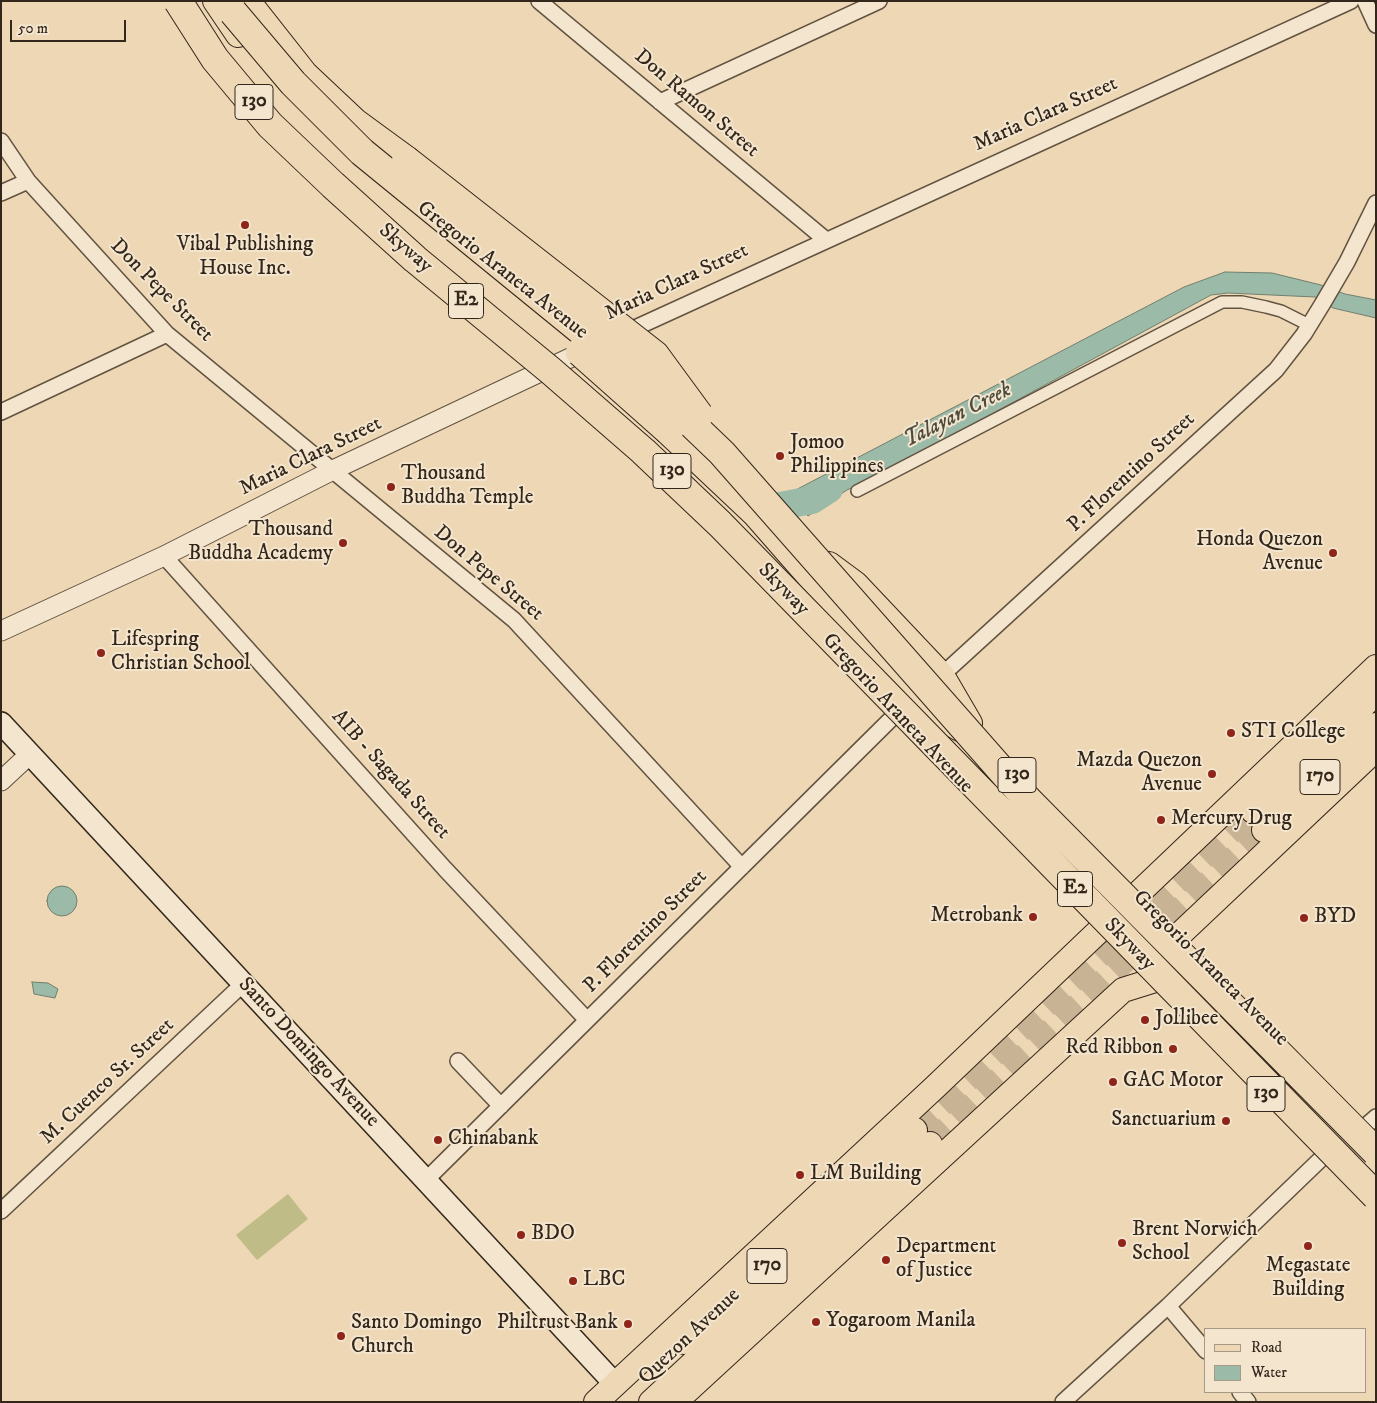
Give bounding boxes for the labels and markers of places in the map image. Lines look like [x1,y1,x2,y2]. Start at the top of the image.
marker: Vibal Publishing House Inc. [239,219,251,231]
place label: Vibal Publishing House Inc. [177,233,313,283]
place label: Jomoo Philippines [790,431,883,481]
marker: Jomoo Philippines [774,450,786,462]
place label: Thousand Buddha Temple [401,462,533,512]
marker: Thousand Buddha Temple [385,481,397,493]
place label: Thousand Buddha Academy [188,518,333,568]
place label: Honda Quezon Avenue [1196,528,1323,578]
marker: Thousand Buddha Academy [337,537,349,549]
marker: Honda Quezon Avenue [1327,547,1339,559]
place label: Lifespring Christian School [111,628,250,678]
marker: Lifespring Christian School [95,647,107,659]
place label: STI College [1241,720,1345,746]
marker: STI College [1225,727,1237,739]
place label: Mazda Quezon Avenue [1076,749,1202,799]
marker: Mazda Quezon Avenue [1206,768,1218,780]
place label: Mercury Drug [1171,807,1292,833]
marker: Mercury Drug [1155,814,1167,826]
place label: Metrobank [931,904,1023,930]
place label: BYD [1314,905,1356,931]
marker: Metrobank [1027,911,1039,923]
marker: BYD [1298,912,1310,924]
place label: Jollibee [1155,1007,1218,1033]
marker: Jollibee [1139,1014,1151,1026]
place label: Red Ribbon [1065,1036,1163,1062]
marker: Red Ribbon [1167,1043,1179,1055]
place label: GAC Motor [1123,1069,1223,1095]
marker: GAC Motor [1107,1076,1119,1088]
place label: Sanctuarium [1111,1108,1216,1134]
marker: Sanctuarium [1220,1115,1232,1127]
place label: Chinabank [448,1127,538,1153]
marker: Chinabank [432,1134,444,1146]
place label: LM Building [810,1162,921,1188]
marker: LM Building [794,1169,806,1181]
place label: Brent Norwich School [1132,1218,1258,1268]
place label: BDO [531,1222,575,1248]
marker: BDO [515,1229,527,1241]
place label: Department of Justice [896,1235,996,1285]
marker: Brent Norwich School [1116,1237,1128,1249]
marker: Megastate Building [1302,1240,1314,1252]
marker: Department of Justice [880,1254,892,1266]
place label: Megastate Building [1266,1254,1350,1304]
place label: LBC [583,1268,625,1294]
marker: LBC [567,1275,579,1287]
place label: Yogaroom Manila [826,1309,976,1335]
place label: Santo Domingo Church [351,1311,482,1361]
place label: Philtrust Bank [497,1311,618,1337]
marker: Yogaroom Manila [810,1316,822,1328]
marker: Philtrust Bank [622,1318,634,1330]
marker: Santo Domingo Church [335,1330,347,1342]

